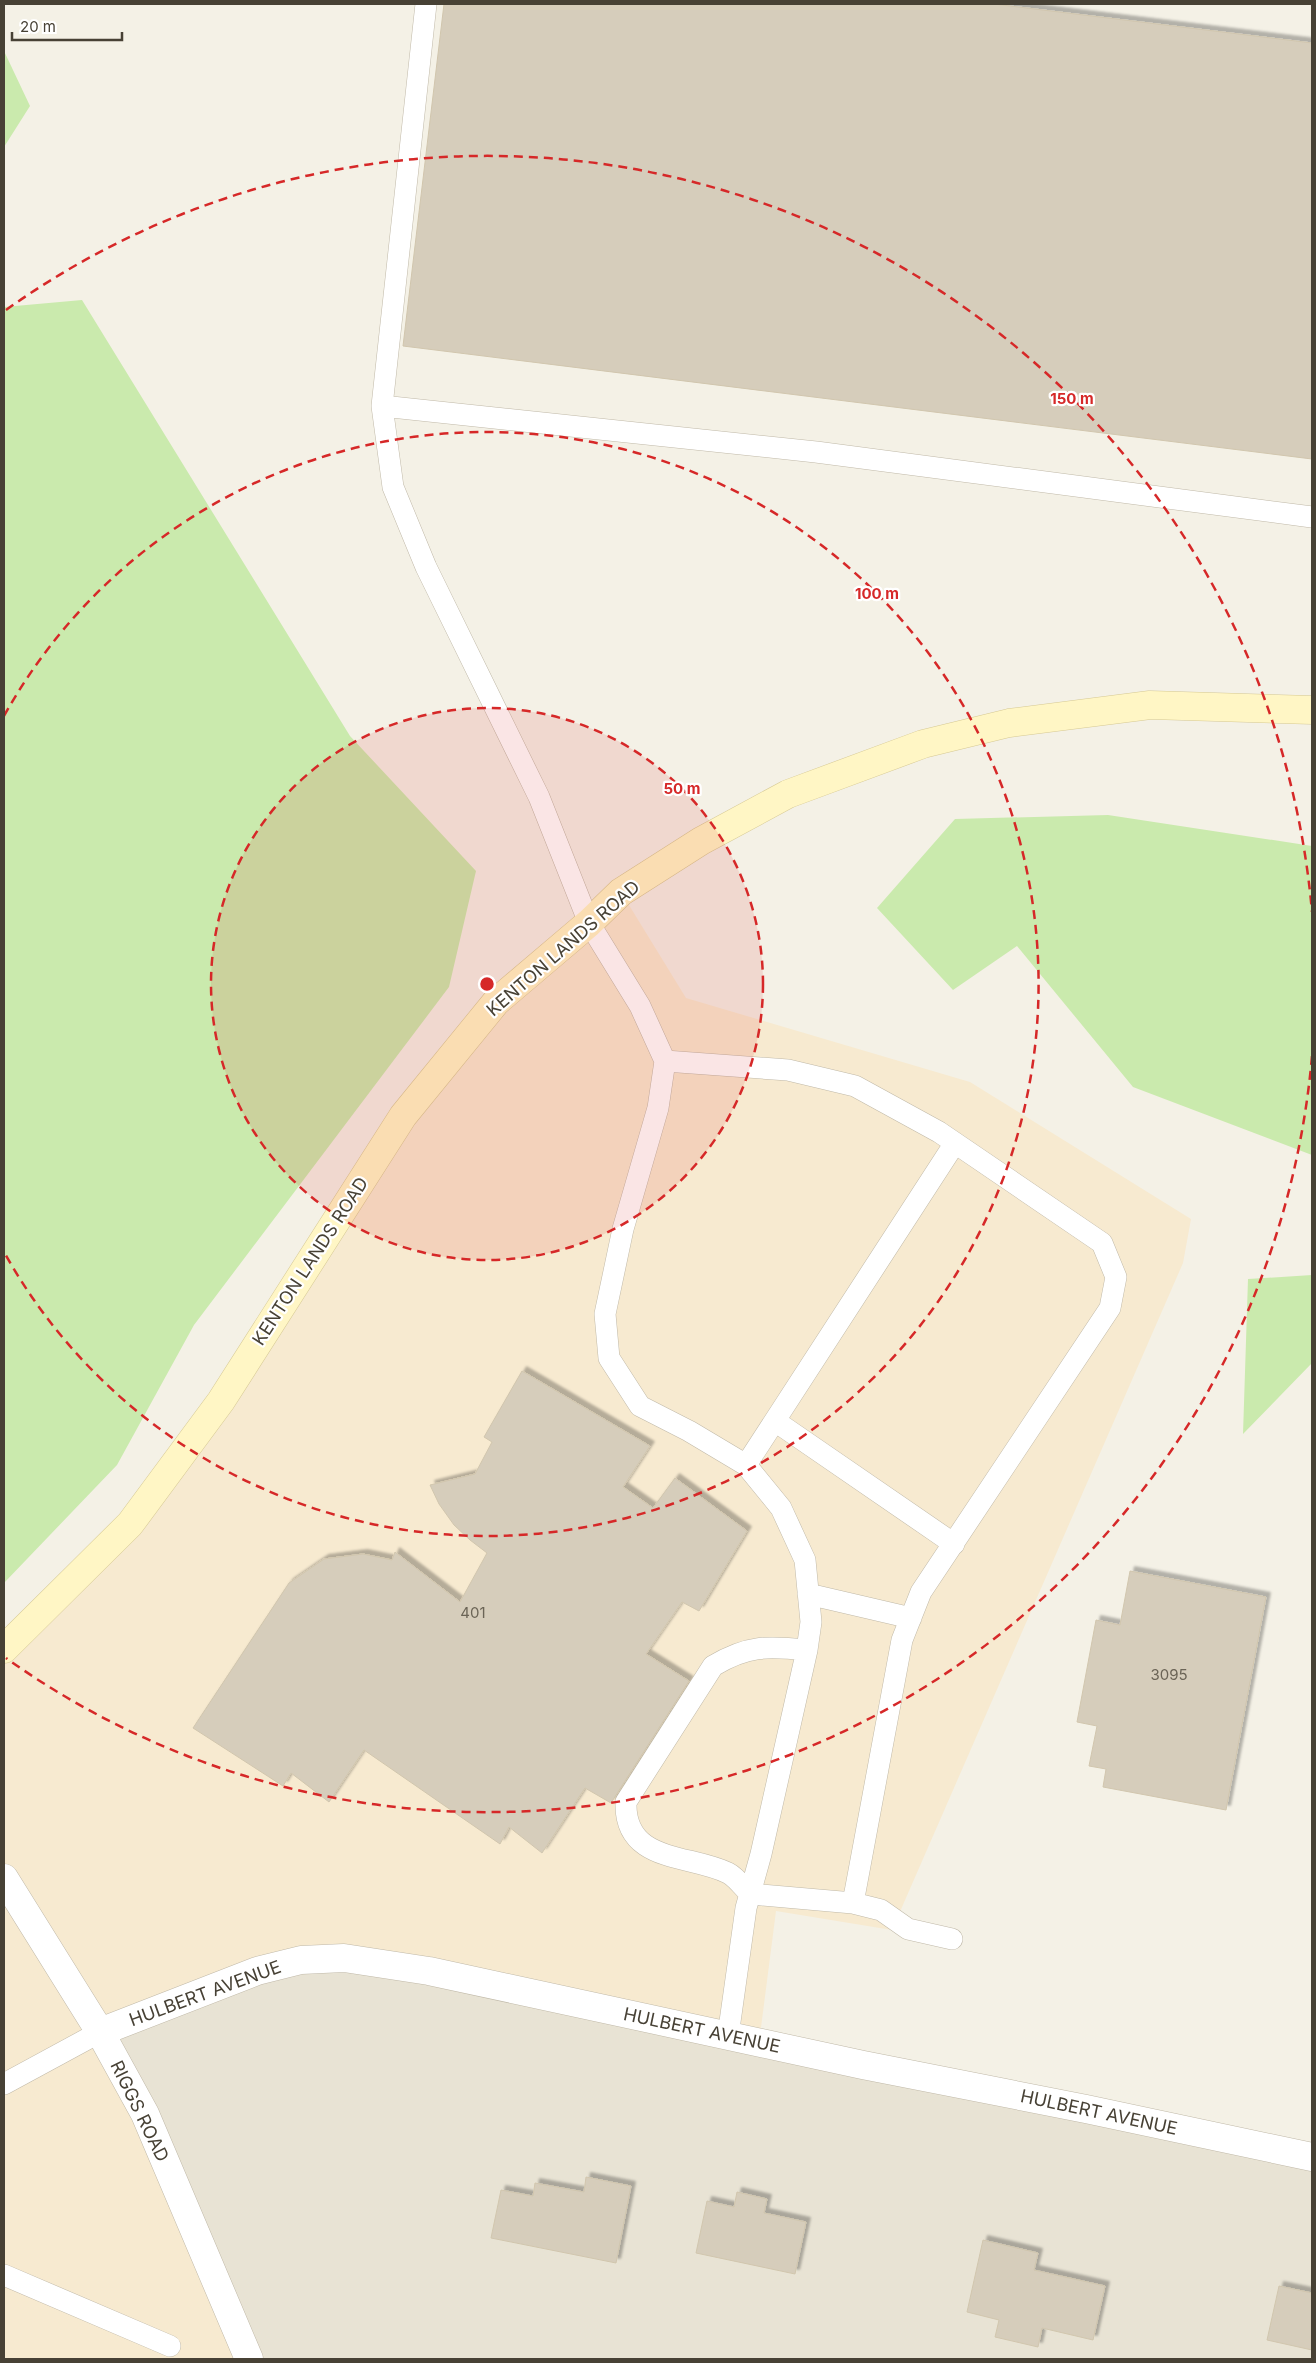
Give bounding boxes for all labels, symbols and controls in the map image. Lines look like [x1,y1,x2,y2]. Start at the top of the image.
scale bar [12,10,122,42]
text: 20 m [20,17,56,36]
text: 150 m [1050,389,1094,408]
text: 100 m [855,584,899,603]
text: 50 m [664,779,700,798]
street label: KENTON LANDS ROAD [482,876,644,1020]
centre of rings [478,975,496,993]
street label: KENTON LANDS ROAD [248,1173,372,1349]
house number: 401 [460,1603,486,1622]
house number: 3095 [1150,1665,1188,1684]
street label: HULBERT AVENUE [126,1956,284,2030]
street label: HULBERT AVENUE [622,2003,782,2057]
street label: RIGGS ROAD [106,2057,174,2165]
street label: HULBERT AVENUE [1019,2085,1179,2139]

